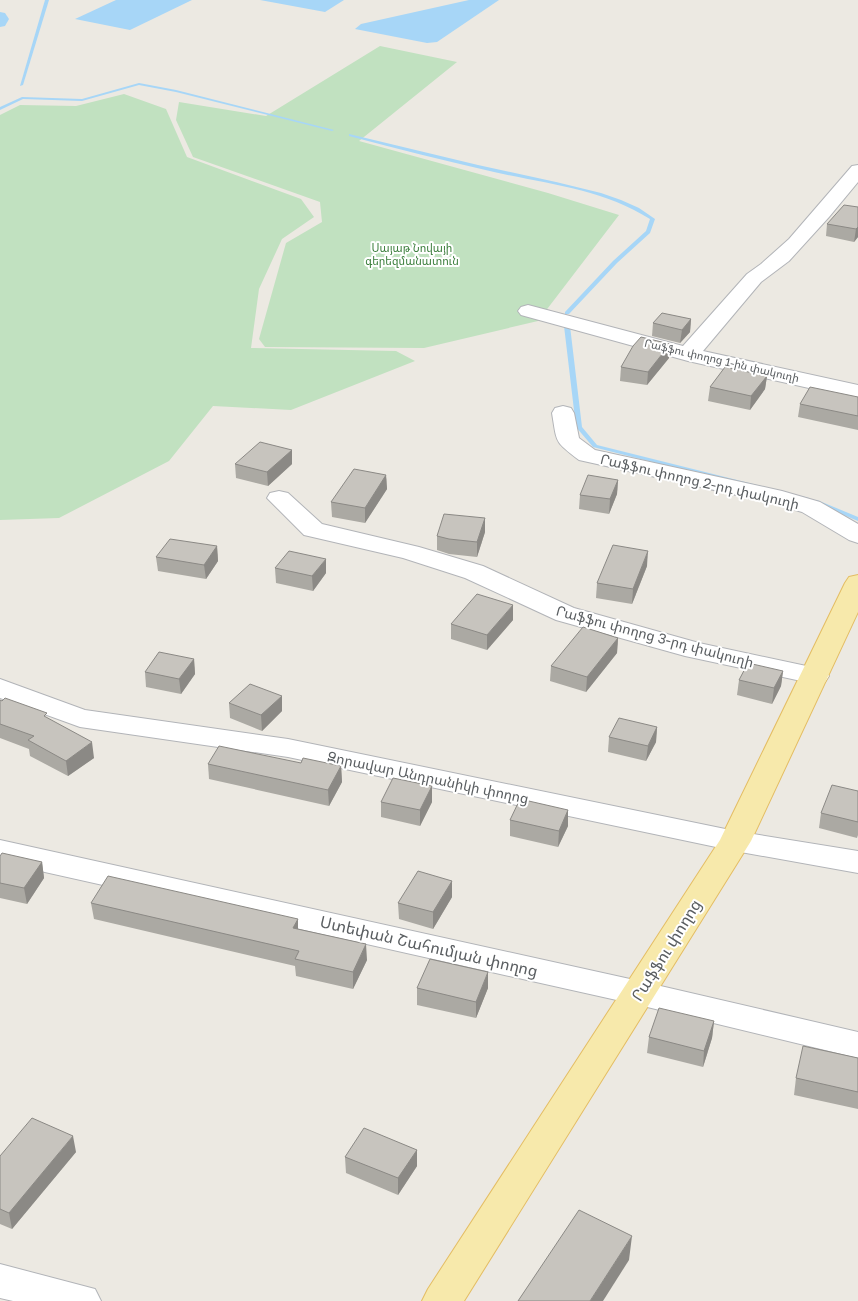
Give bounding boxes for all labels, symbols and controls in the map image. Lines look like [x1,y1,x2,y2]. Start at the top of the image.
park label: Սայաթ Նովայի գերեզմանատուն [365,241,459,268]
street label: Րաֆֆու փողոց 1-ին փակուղի [643,336,801,385]
street label: Րաֆֆու փողոց 2-րդ փակուղի [599,450,801,512]
street label: Րաֆֆու փողոց 3-րդ փակուղի [554,601,756,671]
street label: Զորավար Անդրանիկի փողոց [326,747,530,807]
street label: Րաֆֆու փողոց [627,895,705,1005]
street label: Ստեփան Շահումյան փողոց [318,911,540,981]

